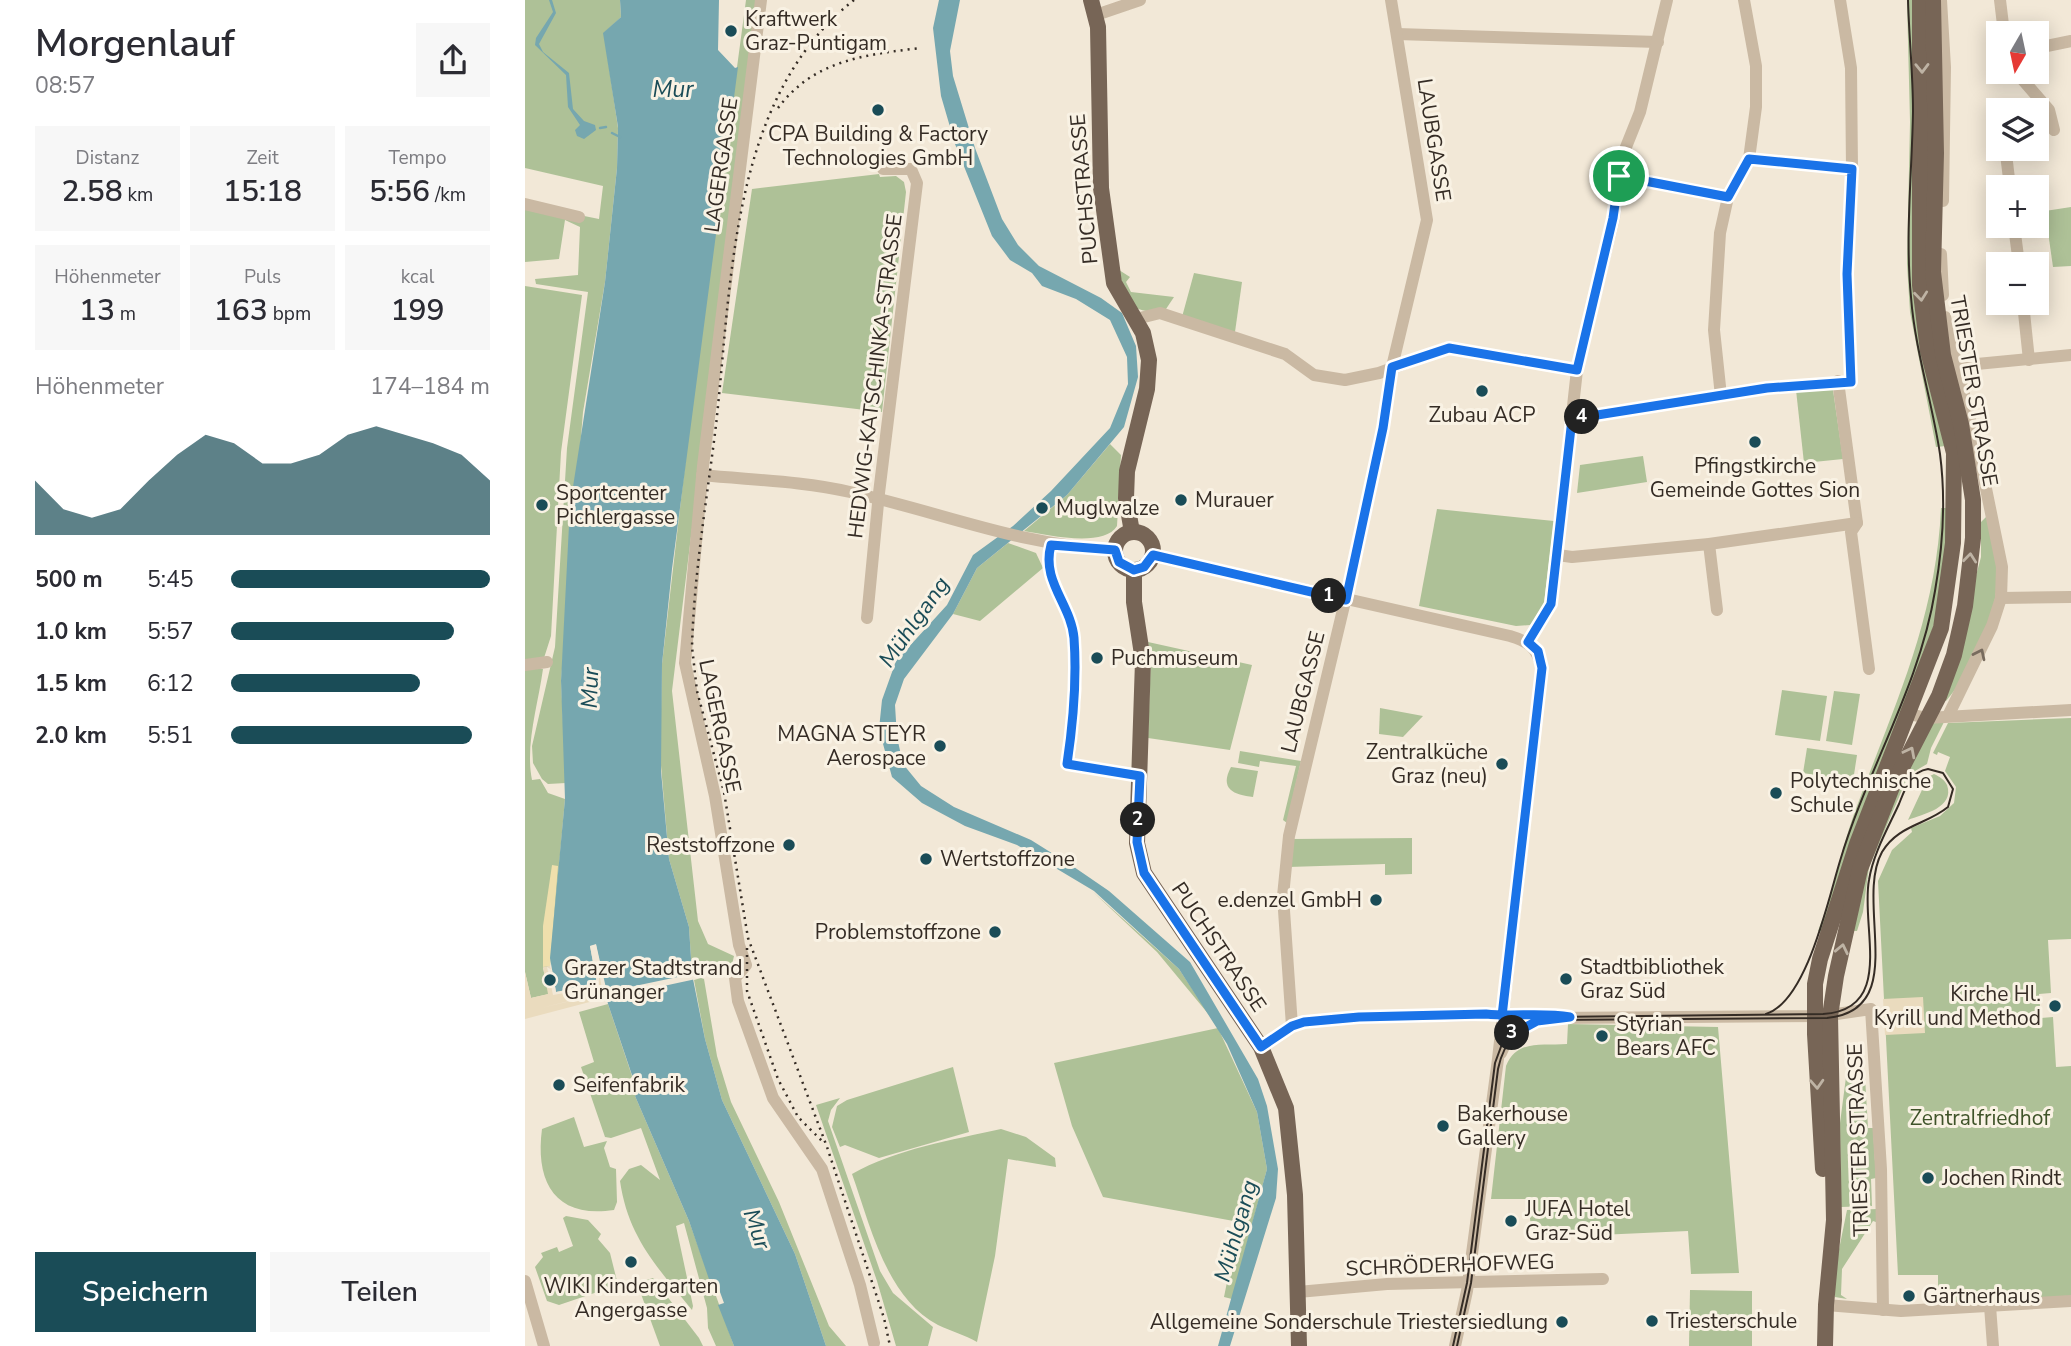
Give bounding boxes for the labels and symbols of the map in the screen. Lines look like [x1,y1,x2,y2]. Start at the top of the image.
place label: Kraftwerk Graz-Puntigam [745,5,887,57]
north arrow [1986,21,2049,84]
marker: Kraftwerk Graz-Puntigam [723,23,739,39]
one-way arrow [1914,63,1929,74]
water label: Mur [653,74,694,105]
street label: LAUBGASSE [1410,76,1458,204]
street label: LAGERGASSE [698,96,744,234]
marker: CPA Building & Factory Technologies GmbH [870,102,886,118]
street label: PUCHSTRASSE [1063,113,1105,265]
place label: CPA Building & Factory Technologies GmbH [768,120,988,172]
pin [1589,146,1649,206]
street label: HEDWIG-KATSCHINKA-STRASSE [841,212,909,540]
one-way arrow [1913,290,1928,301]
street label: TRIESTER STRASSE [1943,293,2005,489]
marker: Zubau ACP [1474,383,1490,399]
pin: 4 [1565,400,1599,434]
place label: Zubau ACP [1429,401,1535,429]
marker: Pfingstkirche Gemeinde Gottes Sion [1747,434,1763,450]
place label: Pfingstkirche Gemeinde Gottes Sion [1650,452,1860,504]
place label: Sportcenter Pichlergasse [556,479,675,531]
place label: Murauer [1195,486,1274,514]
marker: Murauer [1173,492,1189,508]
place label: Muglwalze [1056,494,1160,522]
marker: Sportcenter Pichlergasse [534,497,550,513]
marker: Muglwalze [1034,500,1050,516]
one-way arrow [1963,553,1978,564]
water label: Mühlgang [871,570,957,674]
pin: 1 [1311,578,1347,614]
street label: LAUBGASSE [1274,628,1332,756]
place label: Puchmuseum [1111,644,1238,672]
one-way arrow [1971,649,1985,661]
marker: Puchmuseum [1089,650,1105,666]
street label: LAGERGASSE [692,657,748,795]
water label: Mur [574,666,606,709]
place label: MAGNA STEYR Aerospace [777,720,926,772]
marker: MAGNA STEYR Aerospace [932,738,948,754]
place label: Zentralküche Graz (neu) [1366,738,1488,790]
one-way arrow [1901,747,1915,759]
marker: Zentralküche Graz (neu) [1494,756,1510,772]
place label: Polytechnische Schule [1790,767,1931,819]
marker: Polytechnische Schule [1768,785,1784,801]
pin: 2 [1121,802,1155,838]
place label: Reststoffzone [646,831,775,859]
marker: Reststoffzone [781,837,797,853]
place label: Wertstoffzone [940,845,1075,873]
marker: Wertstoffzone [918,851,934,867]
street label: PUCHSTRASSE [1165,877,1273,1017]
place label: e.denzel GmbH [1217,886,1362,914]
marker: e.denzel GmbH [1368,892,1384,908]
place label: Problemstoffzone [815,918,981,946]
marker: Problemstoffzone [987,924,1003,940]
one-way arrow [1834,943,1848,955]
place label: Stadtbibliothek Graz Süd [1580,953,1724,1005]
place label: Grazer Stadtstrand Grünanger [564,954,742,1006]
marker: Stadtbibliothek Graz Süd [1558,971,1574,987]
marker: Grazer Stadtstrand Grünanger [542,972,558,988]
place label: Kirche Hl. Kyrill und Method [1874,980,2041,1032]
marker: Kirche Hl. Kyrill und Method [2047,998,2063,1014]
place label: Styrian Bears AFC [1616,1010,1716,1062]
pin: 3 [1495,1016,1529,1050]
marker: Styrian Bears AFC [1594,1028,1610,1044]
street label: TRIESTER STRASSE [1841,1043,1875,1237]
place label: Seifenfabrik [573,1071,685,1099]
marker: Seifenfabrik [551,1077,567,1093]
one-way arrow [1809,1079,1824,1090]
place label: Bakerhouse Gallery [1457,1100,1568,1152]
park label: Zentralfriedhof [1910,1104,2051,1132]
marker: Bakerhouse Gallery [1435,1118,1451,1134]
place label: Jochen Rindt [1941,1164,2062,1192]
marker: Jochen Rindt [1920,1170,1936,1186]
water label: Mühlgang [1207,1176,1265,1286]
place label: JUFA Hotel Graz-Süd [1524,1195,1631,1247]
water label: Mur [736,1205,779,1254]
marker: JUFA Hotel Graz-Süd [1503,1213,1519,1229]
street label: SCHRÖDERHOFWEG [1345,1247,1555,1283]
marker: WIKI Kindergarten Angergasse [623,1254,639,1270]
place label: WIKI Kindergarten Angergasse [544,1272,718,1324]
place label: Gärtnerhaus [1923,1282,2040,1310]
marker: Gärtnerhaus [1901,1288,1917,1304]
place label: Triesterschule [1666,1307,1797,1335]
place label: Allgemeine Sonderschule Triestersiedlung [1150,1308,1548,1336]
marker: Triesterschule [1644,1313,1660,1329]
marker: Allgemeine Sonderschule Triestersiedlung [1554,1314,1570,1330]

